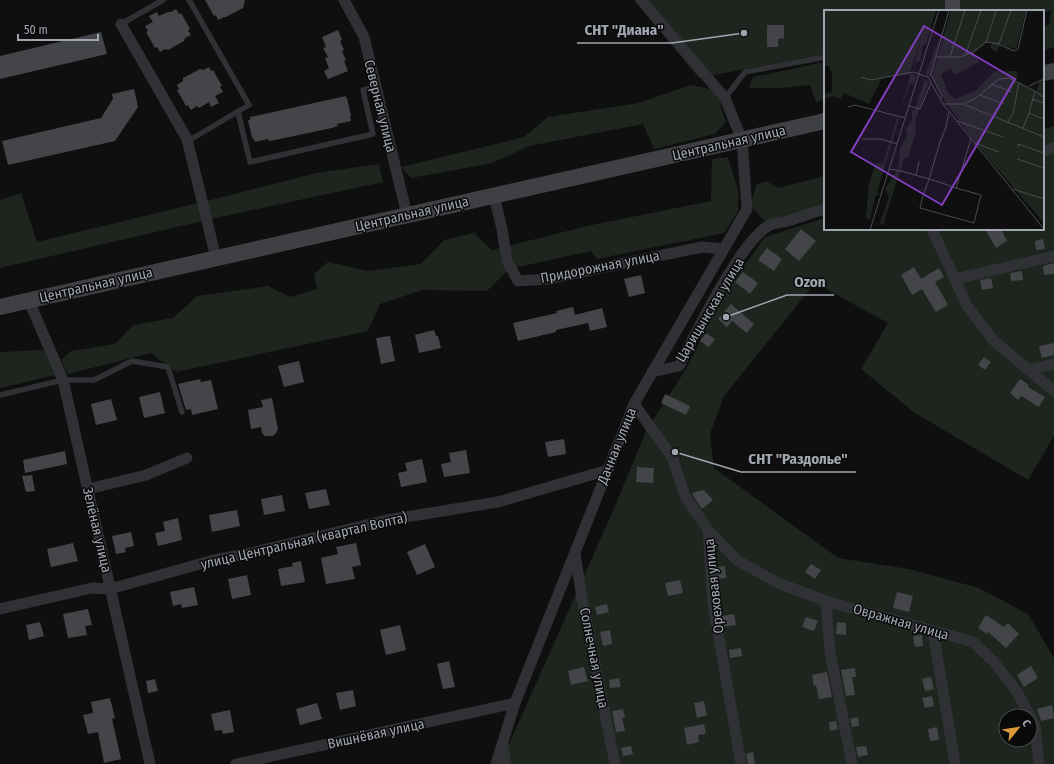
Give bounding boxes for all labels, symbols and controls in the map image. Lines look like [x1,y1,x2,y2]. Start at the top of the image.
inset map [824,10,1044,230]
scale bar [18,16,98,42]
callout: СНТ "Диана" [577,16,672,43]
text: СНТ "Диана" [584,21,664,39]
text: 50 m [24,23,48,37]
street label: Северная улица [360,58,400,154]
street label: Центральная улица [671,122,788,164]
street label: Центральная улица [354,193,471,235]
street label: Придорожная улица [539,247,661,287]
street label: Царицынская улица [672,255,748,365]
street label: Центральная улица [38,264,155,306]
callout: Ozon [787,268,834,295]
text: Ozon [794,273,826,291]
street label: Дачная улица [594,405,640,488]
callout: СНТ "Раздолье" [741,445,856,472]
text: СНТ "Раздолье" [748,450,848,468]
street label: Зелёная улица [79,486,115,575]
street label: улица Центральная (квартал Волта) [199,509,409,573]
street label: Ореховая улица [701,538,727,634]
street label: Овражная улица [851,600,951,644]
street label: Солнечная улица [576,606,612,710]
north arrow [998,708,1038,748]
street label: Вишнёвая улица [326,715,426,753]
text: С [1019,718,1033,729]

